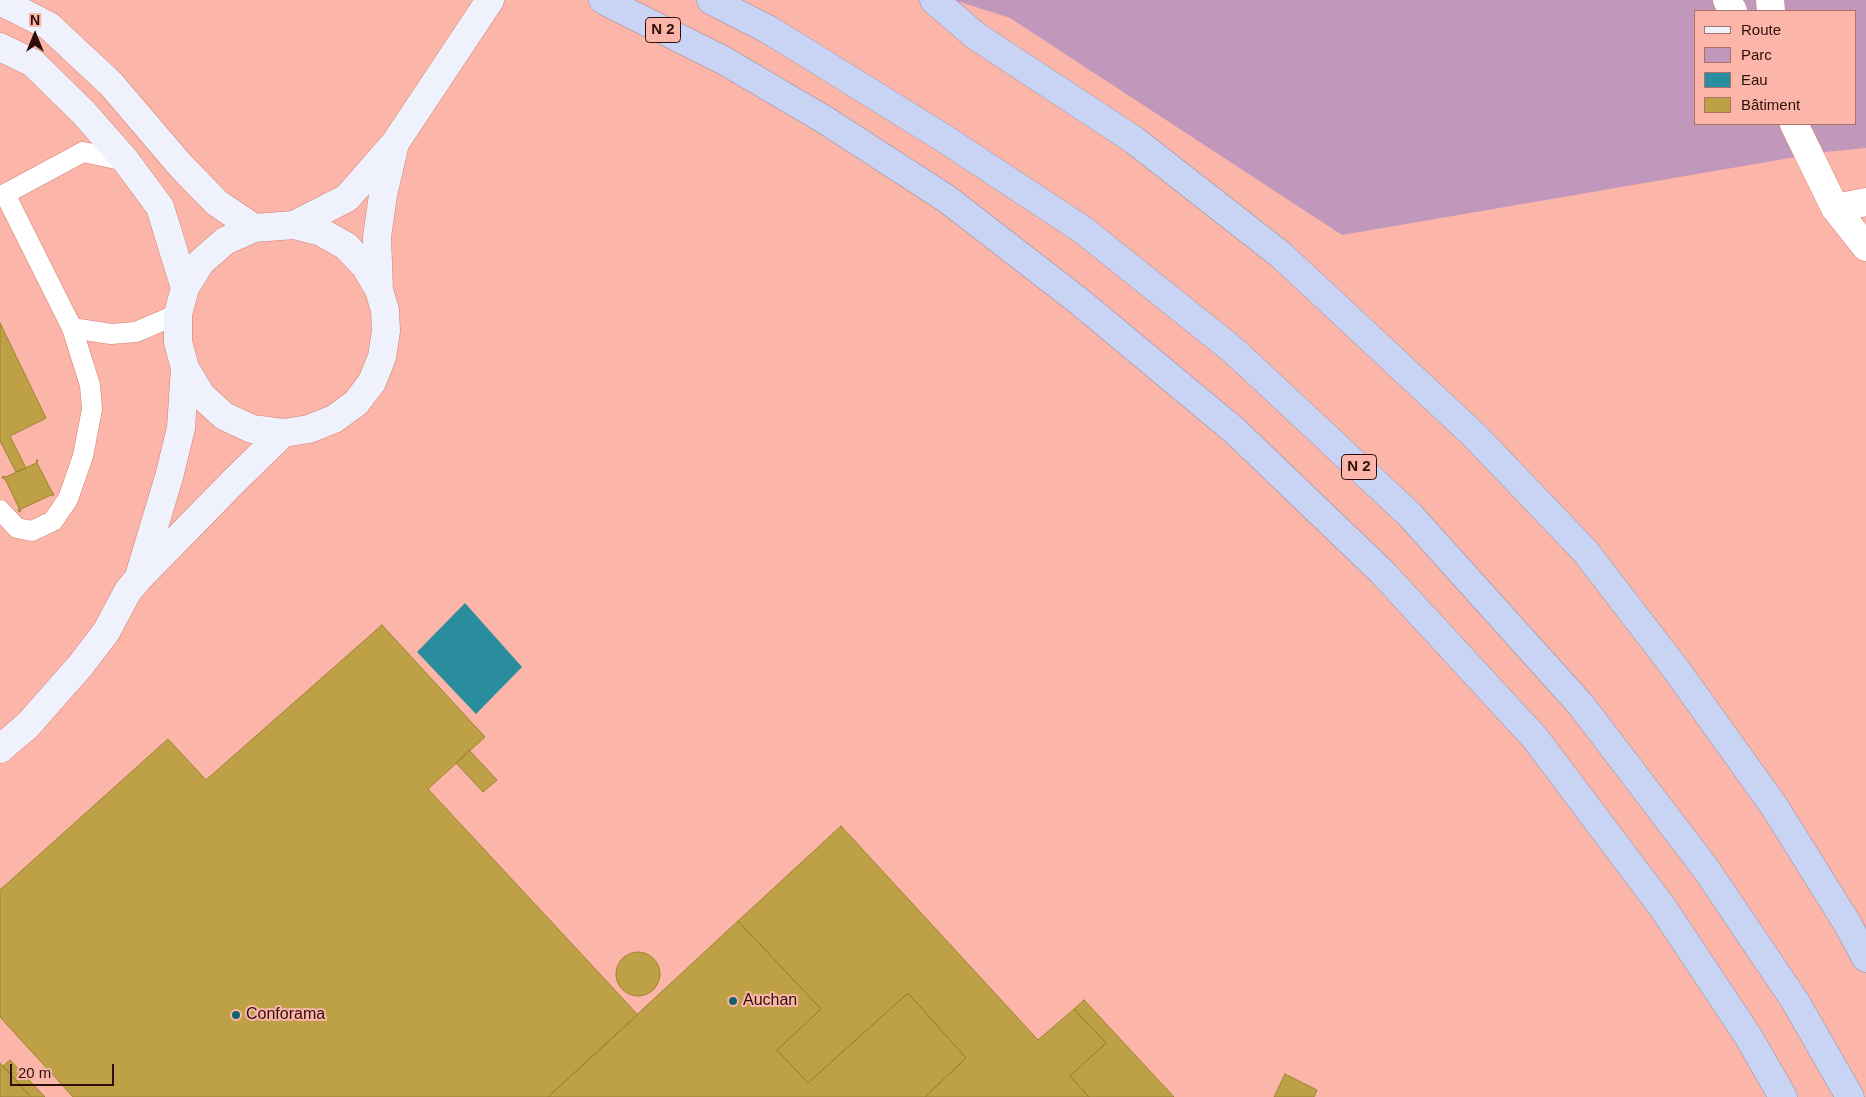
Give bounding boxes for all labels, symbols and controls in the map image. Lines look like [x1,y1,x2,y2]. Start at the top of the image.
north arrow [10,10,60,60]
legend [1694,10,1856,125]
text: N [30,12,40,28]
road number: N 2 [646,18,680,42]
text: Route [1741,21,1781,38]
text: Parc [1741,46,1772,63]
text: Eau [1741,71,1768,88]
text: Bâtiment [1741,96,1800,113]
road number: N 2 [1342,454,1376,480]
place label: Auchan [743,991,797,1011]
marker: Auchan [727,995,739,1007]
place label: Conforama [246,1005,325,1025]
marker: Conforama [230,1009,242,1021]
scale bar [12,1054,116,1086]
text: 20 m [18,1064,51,1081]

